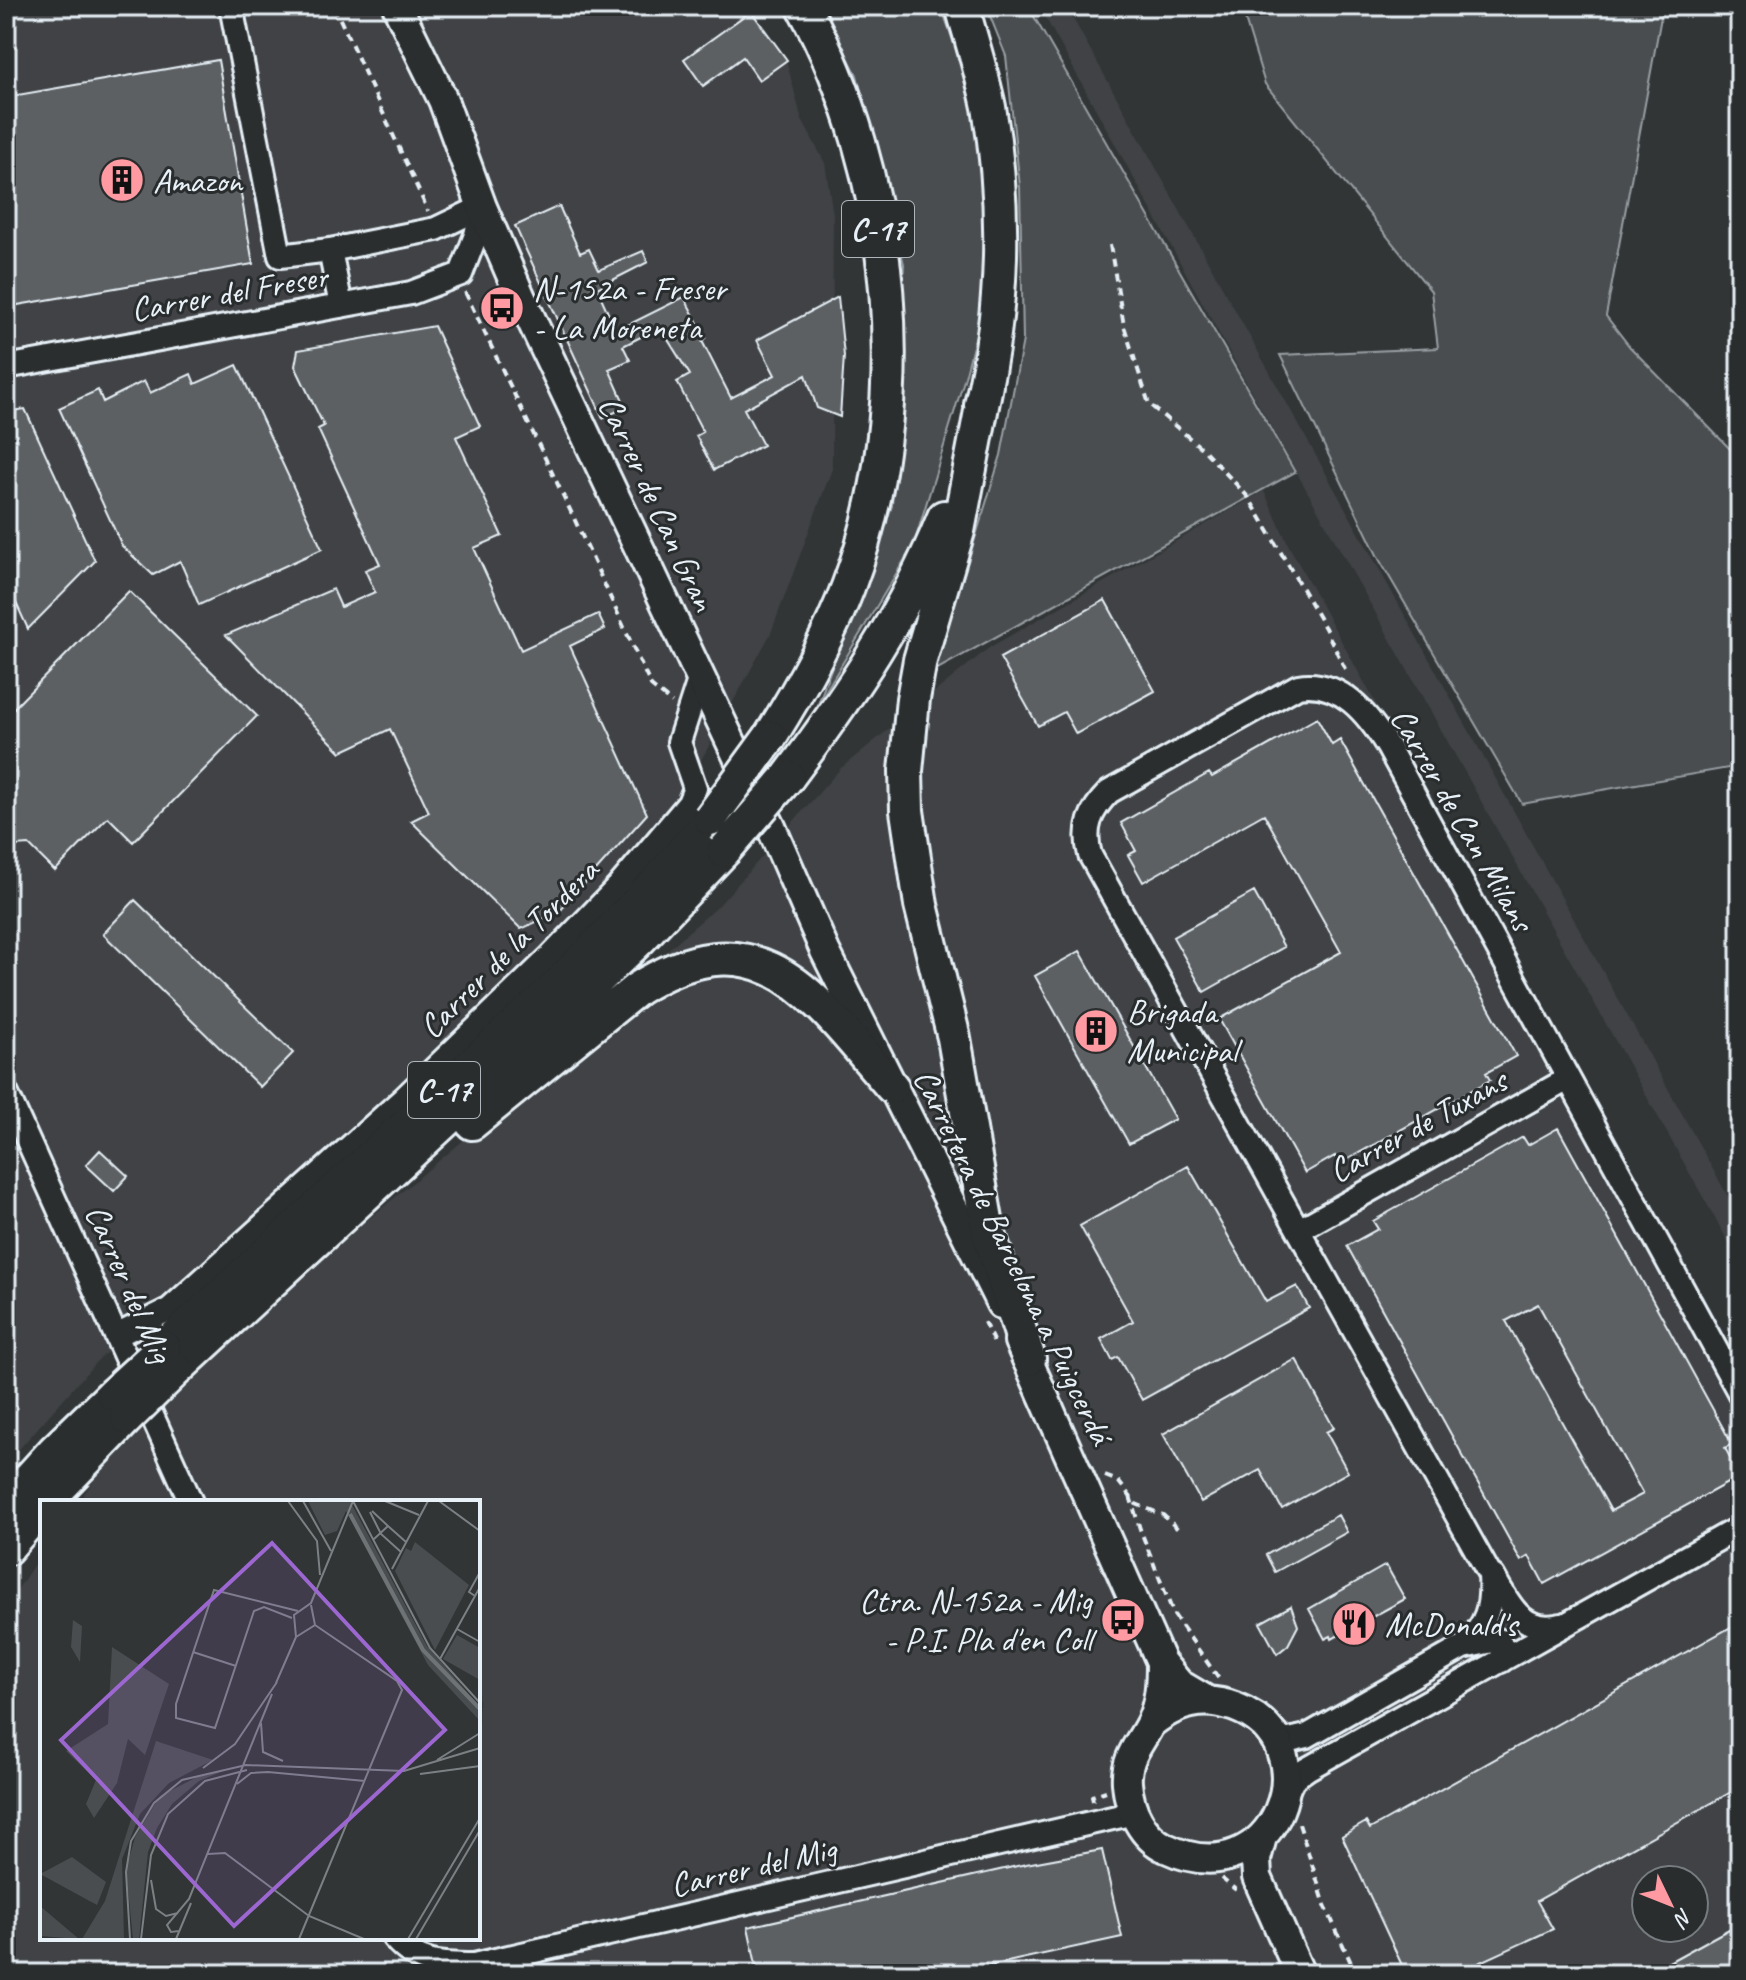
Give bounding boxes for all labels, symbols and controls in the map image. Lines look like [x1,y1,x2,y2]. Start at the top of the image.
building icon: Amazon [98,156,146,204]
place label: Amazon [153,159,244,202]
road number: C-17 [842,201,914,257]
street label: Carrer del Freser [127,254,333,331]
place label: N-152a - Freser - La Moreneta [533,267,729,349]
bus stop icon: N-152a - Freser - La Moreneta [478,284,526,332]
street label: Carrer de Can Gran [589,389,727,619]
street label: Carrer de Can Milans [1381,700,1545,941]
street label: Carrer de la Tordera [409,848,609,1047]
place label: Brigada Municipal [1127,990,1243,1072]
building icon: Brigada Municipal [1072,1007,1120,1055]
street label: Carrer de Tuxans [1321,1057,1517,1192]
road number: C-17 [408,1062,480,1118]
street label: Carretera de Barcelona a Puigcerdá [904,1062,1124,1453]
street label: Carrer del Mig [76,1197,184,1371]
inset map [40,1500,480,1940]
place label: Ctra. N-152a - Mig - P.I. Pla d'en Coll [859,1579,1098,1661]
bus stop icon: Ctra. N-152a - Mig - P.I. Pla d'en Coll [1099,1596,1147,1644]
restaurant icon: McDonald's [1330,1600,1378,1648]
place label: McDonald's [1385,1603,1520,1646]
street label: Carrer del Mig [666,1826,842,1906]
north arrow [1630,1864,1710,1944]
text: N [1667,1902,1699,1934]

